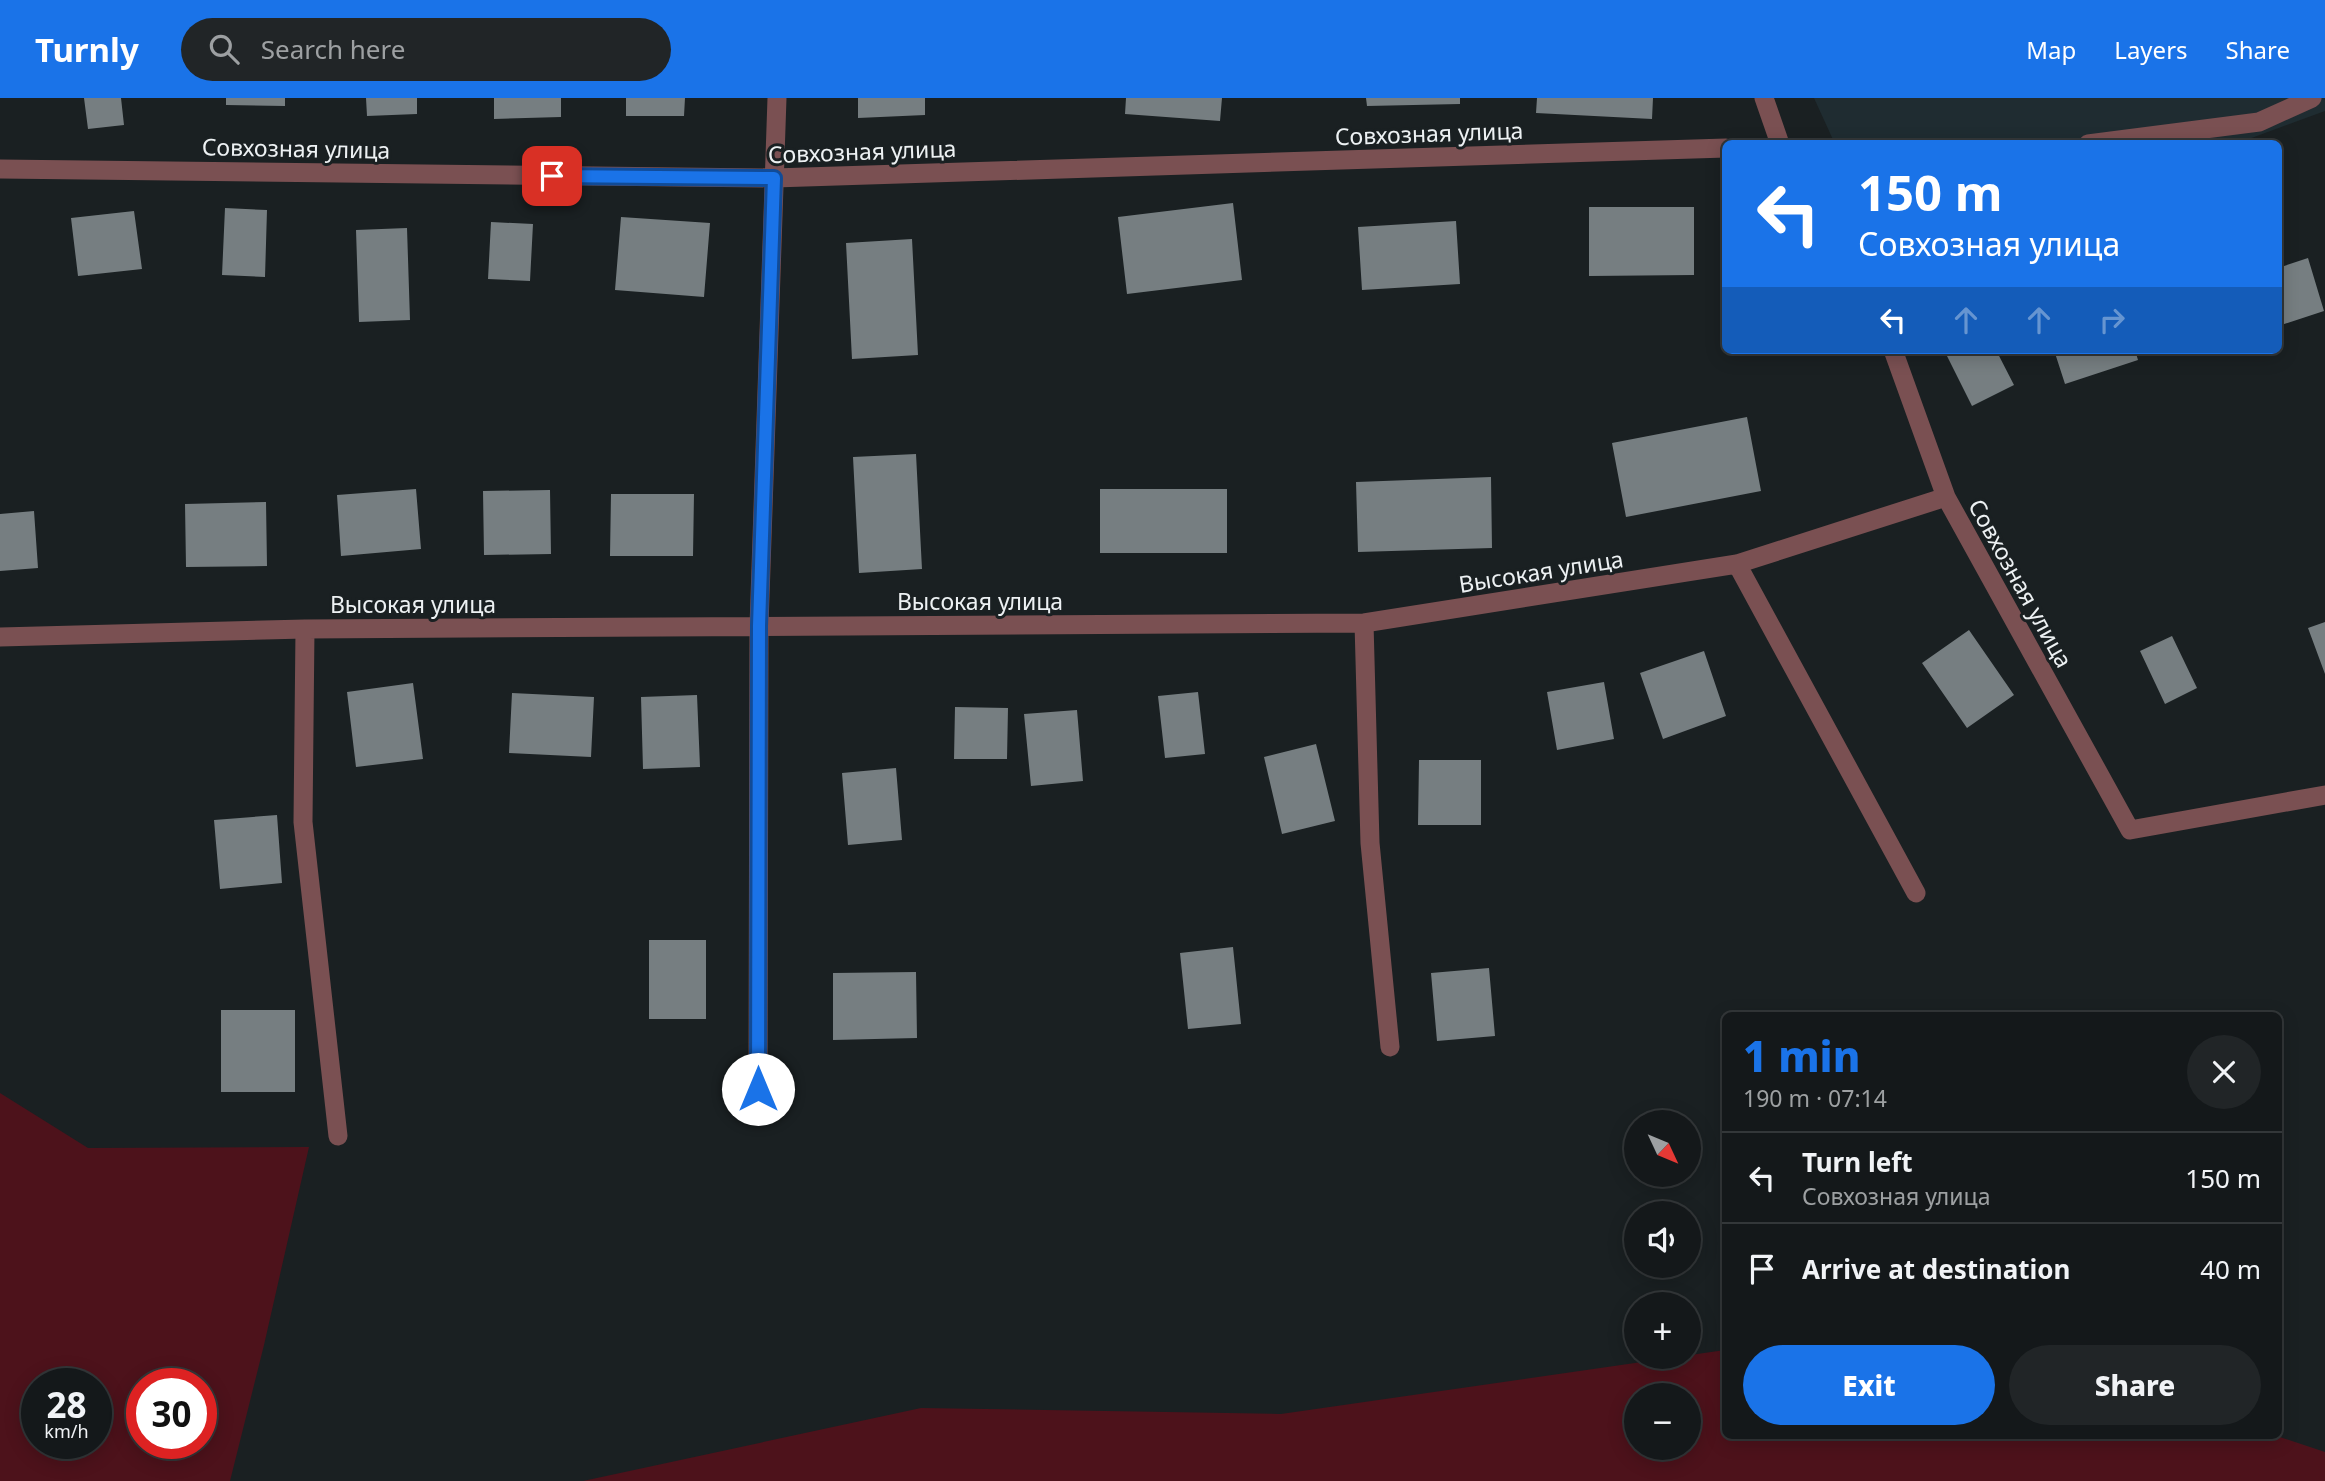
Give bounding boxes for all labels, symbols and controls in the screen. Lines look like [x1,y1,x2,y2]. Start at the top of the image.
search box [181,18,671,81]
text: Turnly [35,27,139,72]
icon: search [205,30,243,68]
text: Search here [261,31,405,67]
text: Map [2026,33,2076,66]
text: Layers [2114,33,2188,66]
text: Share [2226,33,2290,66]
street label: Совхозная улица [1334,114,1524,152]
street label: Совхозная улица [202,130,390,166]
street label: Совхозная улица [767,132,957,170]
pin [522,146,582,206]
icon: arrive [533,157,571,195]
text: 150 m [1858,159,2003,225]
icon: left [1743,168,1834,259]
text: Совхозная улица [1858,222,2120,265]
icon: left [1874,301,1912,339]
icon: ahead [1947,301,1985,339]
icon: ahead [2020,301,2058,339]
icon: right [2093,301,2131,339]
street label: Совхозная улица [1961,493,2081,673]
street label: Высокая улица [1456,542,1626,600]
street label: Высокая улица [897,585,1063,617]
street label: Высокая улица [330,588,496,620]
text: 1 min [1743,1027,1860,1084]
button: close [2187,1035,2261,1109]
position arrow [721,1052,795,1126]
text: 190 m · 07:14 [1743,1082,1887,1114]
north arrow [1624,1110,1701,1186]
map controls [1624,1110,1701,1460]
text: Turn left [1802,1144,1913,1180]
icon: left [1743,1159,1781,1197]
text: 150 m [2185,1160,2261,1196]
text: Совхозная улица [1802,1180,1990,1212]
button: sound [1624,1201,1701,1278]
icon: arrive [1743,1250,1781,1288]
text: Arrive at destination [1802,1251,2071,1287]
text: 40 m [2200,1251,2261,1287]
button: + [1624,1292,1701,1369]
button: Exit [1743,1345,1995,1425]
button: Share [2009,1345,2261,1425]
speed limit sign: 30 [126,1368,217,1459]
text: 28 [46,1381,87,1428]
button: − [1624,1383,1701,1460]
text: km/h [44,1419,89,1443]

